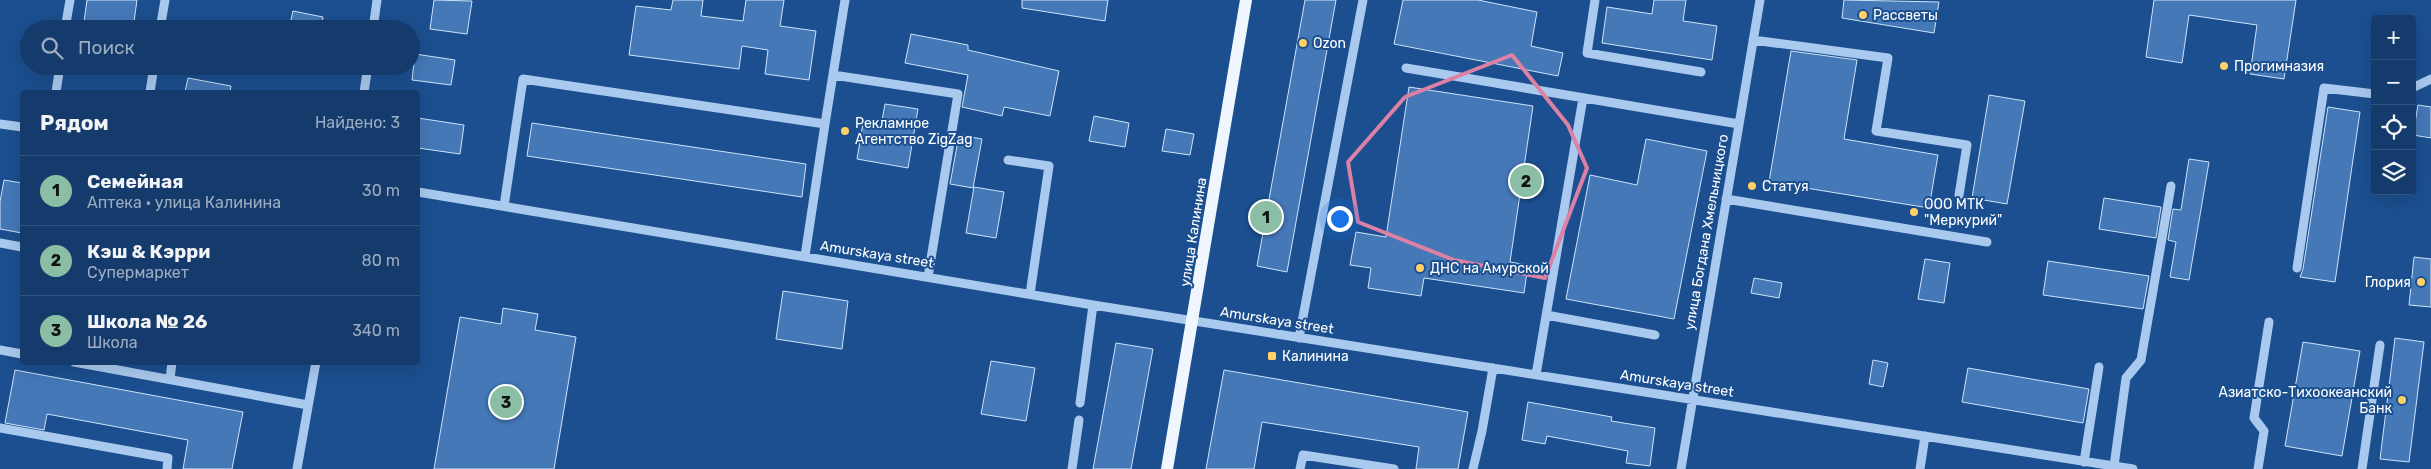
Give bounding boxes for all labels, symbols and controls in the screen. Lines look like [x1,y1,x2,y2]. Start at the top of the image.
place label: Рассветы [1873,7,1938,24]
marker: Рассветы [1857,9,1869,21]
map controls [2371,15,2416,195]
button: + [2371,15,2416,60]
search box [20,20,420,75]
icon: search [38,34,66,62]
place label: Ozon [1313,35,1346,52]
text: Поиск [78,36,135,59]
marker: Ozon [1297,37,1309,49]
place label: Прогимназия [2234,58,2324,75]
marker: Прогимназия [2218,60,2230,72]
button: − [2371,60,2416,105]
button: locate [2371,105,2416,150]
text: Рядом [40,110,109,135]
text: Найдено: 3 [315,113,400,132]
place label: Рекламное Агентство ZigZag [855,115,973,148]
marker: Рекламное Агентство ZigZag [839,125,851,137]
street label: улица Богдана Хмельницкого [1681,133,1732,331]
button: layers [2371,150,2416,195]
pin: 2 [1510,162,1542,200]
text: Семейная [87,170,184,193]
street label: улица Калинина [1176,176,1211,288]
place label: Статуя [1762,178,1809,195]
marker: Статуя [1746,180,1758,192]
text: 1 [52,181,60,200]
text: 30 m [362,181,400,200]
text: Аптека · улица Калинина [87,193,281,212]
place label: ООО МТК "Меркурий" [1924,196,2002,229]
pin: 1 [1250,198,1282,236]
your location [1327,206,1353,232]
marker: ООО МТК "Меркурий" [1908,206,1920,218]
street label: Amurskaya street [819,237,936,272]
text: Кэш & Кэрри [87,240,210,263]
text: 2 [51,251,61,270]
text: 80 m [362,251,400,270]
place label: ДНС на Амурской [1430,260,1549,277]
marker: ДНС на Амурской [1414,262,1426,274]
text: Супермаркет [87,263,189,282]
place label: Глория [2365,274,2411,291]
marker: Глория [2415,276,2427,288]
street label: Amurskaya street [1219,303,1336,338]
text: Школа № 26 [87,310,207,333]
text: 3 [51,321,61,340]
text: 340 m [352,321,400,340]
text: Школа [87,333,138,352]
place label: Калинина [1282,348,1349,365]
marker: Калинина [1266,350,1278,362]
street label: Amurskaya street [1619,366,1736,401]
pin: 3 [490,383,522,421]
place label: Азиатско-Тихоокеанский Банк [2219,384,2392,417]
marker: Азиатско-Тихоокеанский Банк [2396,394,2408,406]

